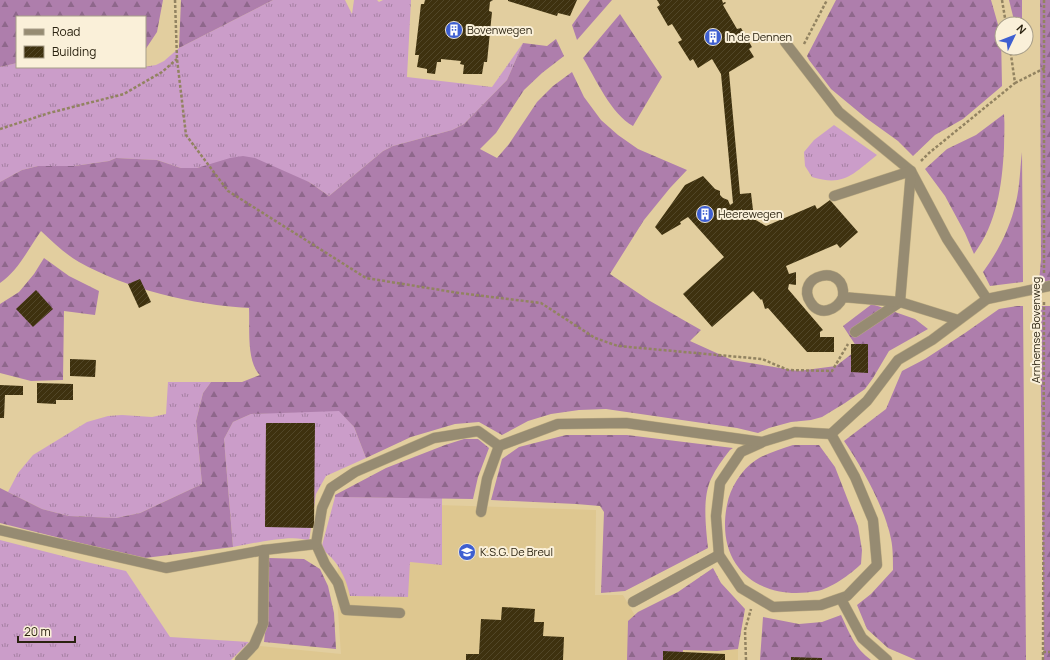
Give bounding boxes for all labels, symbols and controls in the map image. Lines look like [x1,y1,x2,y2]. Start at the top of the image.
legend [16,16,146,68]
north arrow [994,16,1034,56]
building icon: Bovenwegen [444,20,464,40]
text: N [1013,21,1030,37]
place label: Bovenwegen [467,22,532,37]
text: Road [52,23,80,40]
building icon: In de Dennen [703,27,723,47]
place label: In de Dennen [726,29,792,44]
text: Building [52,43,96,60]
building icon: Heerewegen [695,204,715,224]
place label: Heerewegen [718,206,782,221]
street label: Arnhemse Bovenweg [1028,277,1043,383]
school or university icon: K.S.G. De Breul [457,542,477,562]
place label: K.S.G. De Breul [480,544,553,559]
scale bar [18,618,75,644]
text: 20 m [24,623,51,640]

